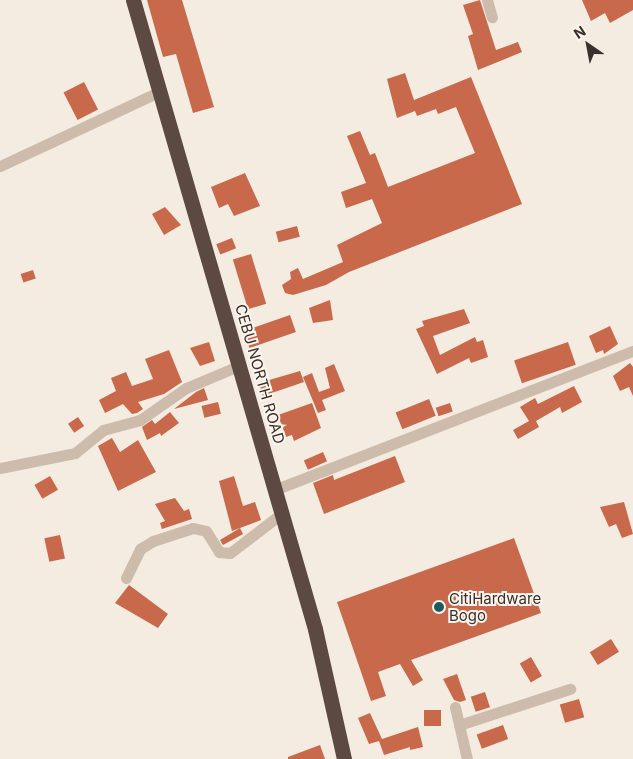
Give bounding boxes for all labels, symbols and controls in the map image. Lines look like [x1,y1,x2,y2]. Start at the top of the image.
north arrow [563,20,613,70]
text: N [570,22,589,42]
street label: CEBU NORTH ROAD [231,302,289,446]
place label: CitiHardware Bogo [449,589,541,624]
marker: CitiHardware Bogo [433,601,445,613]

